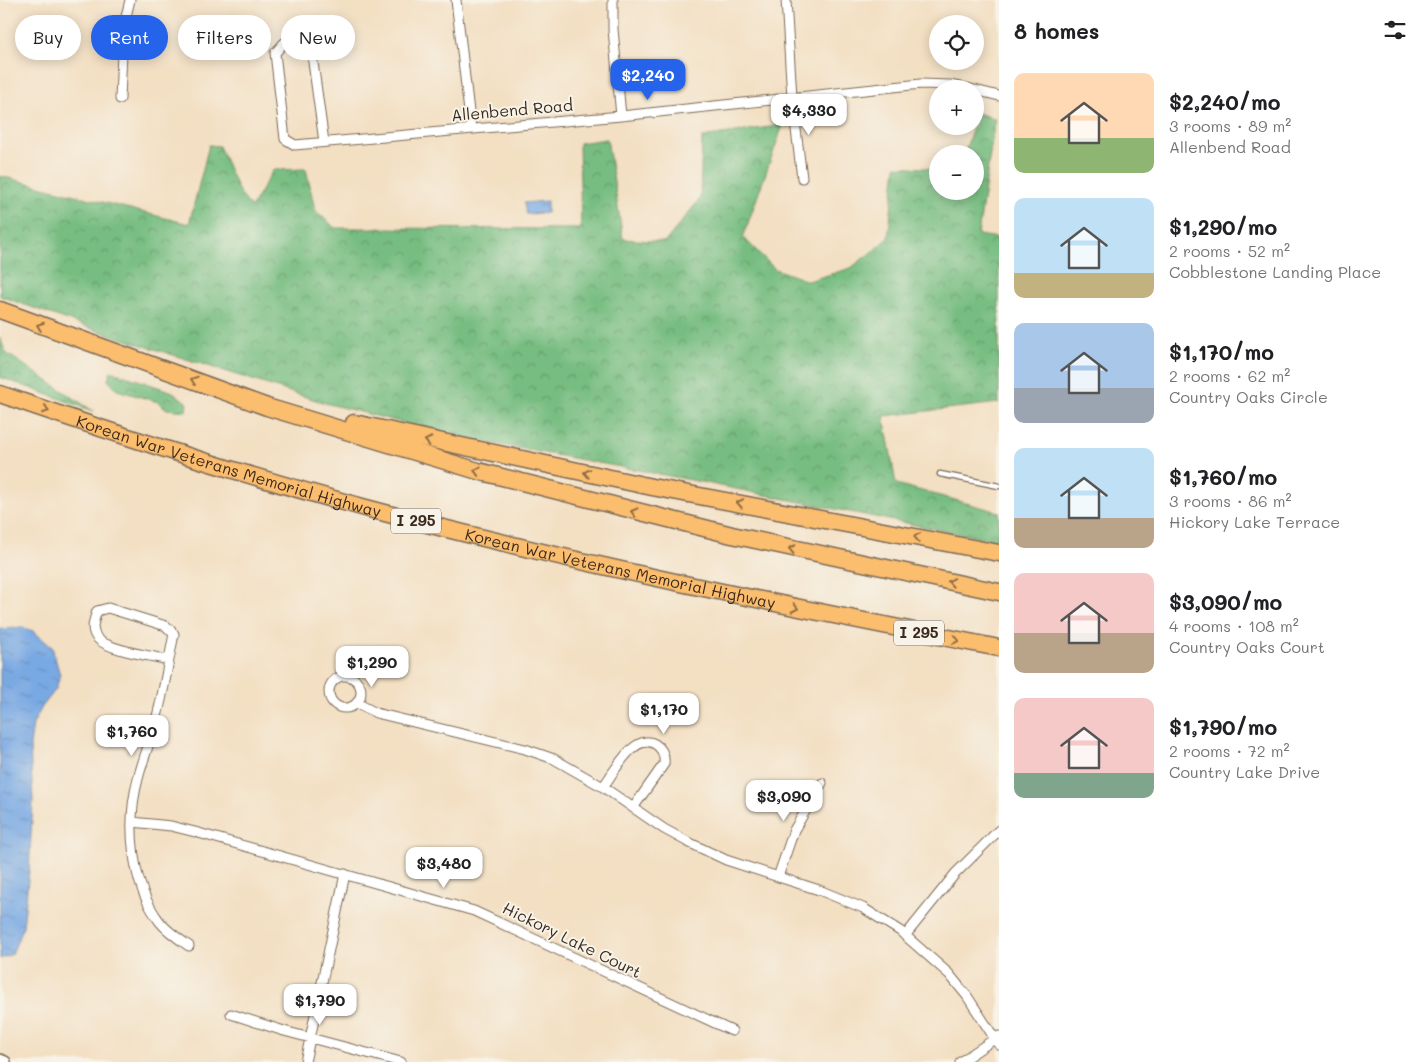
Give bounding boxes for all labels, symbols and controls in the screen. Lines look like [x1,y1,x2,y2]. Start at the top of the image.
chip: Buy [15,15,81,60]
chip: Rent [91,15,168,60]
chip: Filters [178,15,271,60]
chip: New [281,15,355,60]
map controls [929,15,984,200]
button: locate [929,15,984,70]
icon: filters [1381,16,1409,44]
text: 8 homes [1014,17,1099,44]
pin: $2,240 [607,58,689,101]
text: $2,240 [621,64,675,85]
button: + [929,80,984,135]
text: $2,240/mo [1169,88,1280,115]
icon: home [1054,93,1114,153]
street label: Allenbend Road [450,94,574,125]
pin: $4,330 [768,94,850,136]
text: $4,330 [782,99,836,120]
text: 3 rooms · 89 m² [1169,115,1291,136]
text: Allenbend Road [1169,136,1291,157]
button: − [929,145,984,200]
text: $1,290/mo [1169,213,1277,240]
icon: home [1054,218,1114,278]
text: 2 rooms · 52 m² [1169,240,1290,261]
text: Cobblestone Landing Place [1169,261,1381,282]
one-way arrow [37,322,45,332]
text: $1,170/mo [1169,338,1274,365]
icon: home [1054,343,1114,403]
text: 2 rooms · 62 m² [1169,365,1290,386]
one-way arrow [190,376,199,386]
text: Country Oaks Circle [1169,386,1328,407]
one-way arrow [41,404,50,414]
street label: Korean War Veterans Memorial Highway [74,410,384,522]
one-way arrow [423,436,432,446]
text: $1,760/mo [1169,463,1277,490]
one-way arrow [473,466,481,476]
icon: home [1054,468,1114,528]
one-way arrow [582,469,591,479]
text: 3 rooms · 86 m² [1169,490,1292,511]
one-way arrow [736,499,744,509]
one-way arrow [629,507,638,518]
road number: I 295 [391,508,441,534]
text: Hickory Lake Terrace [1169,511,1340,532]
street label: Korean War Veterans Memorial Highway [463,523,778,613]
one-way arrow [912,532,921,543]
one-way arrow [788,544,797,555]
one-way arrow [947,577,956,588]
text: $3,090/mo [1169,588,1282,615]
icon: home [1054,593,1114,653]
one-way arrow [790,602,799,613]
text: 4 rooms · 108 m² [1169,615,1299,636]
road number: I 295 [894,620,944,646]
one-way arrow [951,634,960,645]
text: Country Oaks Court [1169,636,1325,657]
pin: $1,290 [331,646,413,688]
text: $1,290 [347,651,397,672]
pin: $1,170 [623,692,705,735]
text: $1,170 [640,698,688,719]
text: $1,790/mo [1169,713,1277,740]
pin: $1,760 [91,714,173,757]
icon: home [1054,718,1114,778]
text: $1,760 [107,720,157,741]
text: 2 rooms · 72 m² [1169,740,1290,761]
text: Country Lake Drive [1169,761,1320,782]
pin: $3,090 [743,780,825,822]
text: $3,090 [757,785,811,806]
pin: $3,480 [403,846,485,889]
text: $3,480 [417,852,471,873]
street label: Hickory Lake Court [499,897,645,982]
pin: $1,790 [279,984,361,1026]
text: $1,790 [295,989,345,1010]

